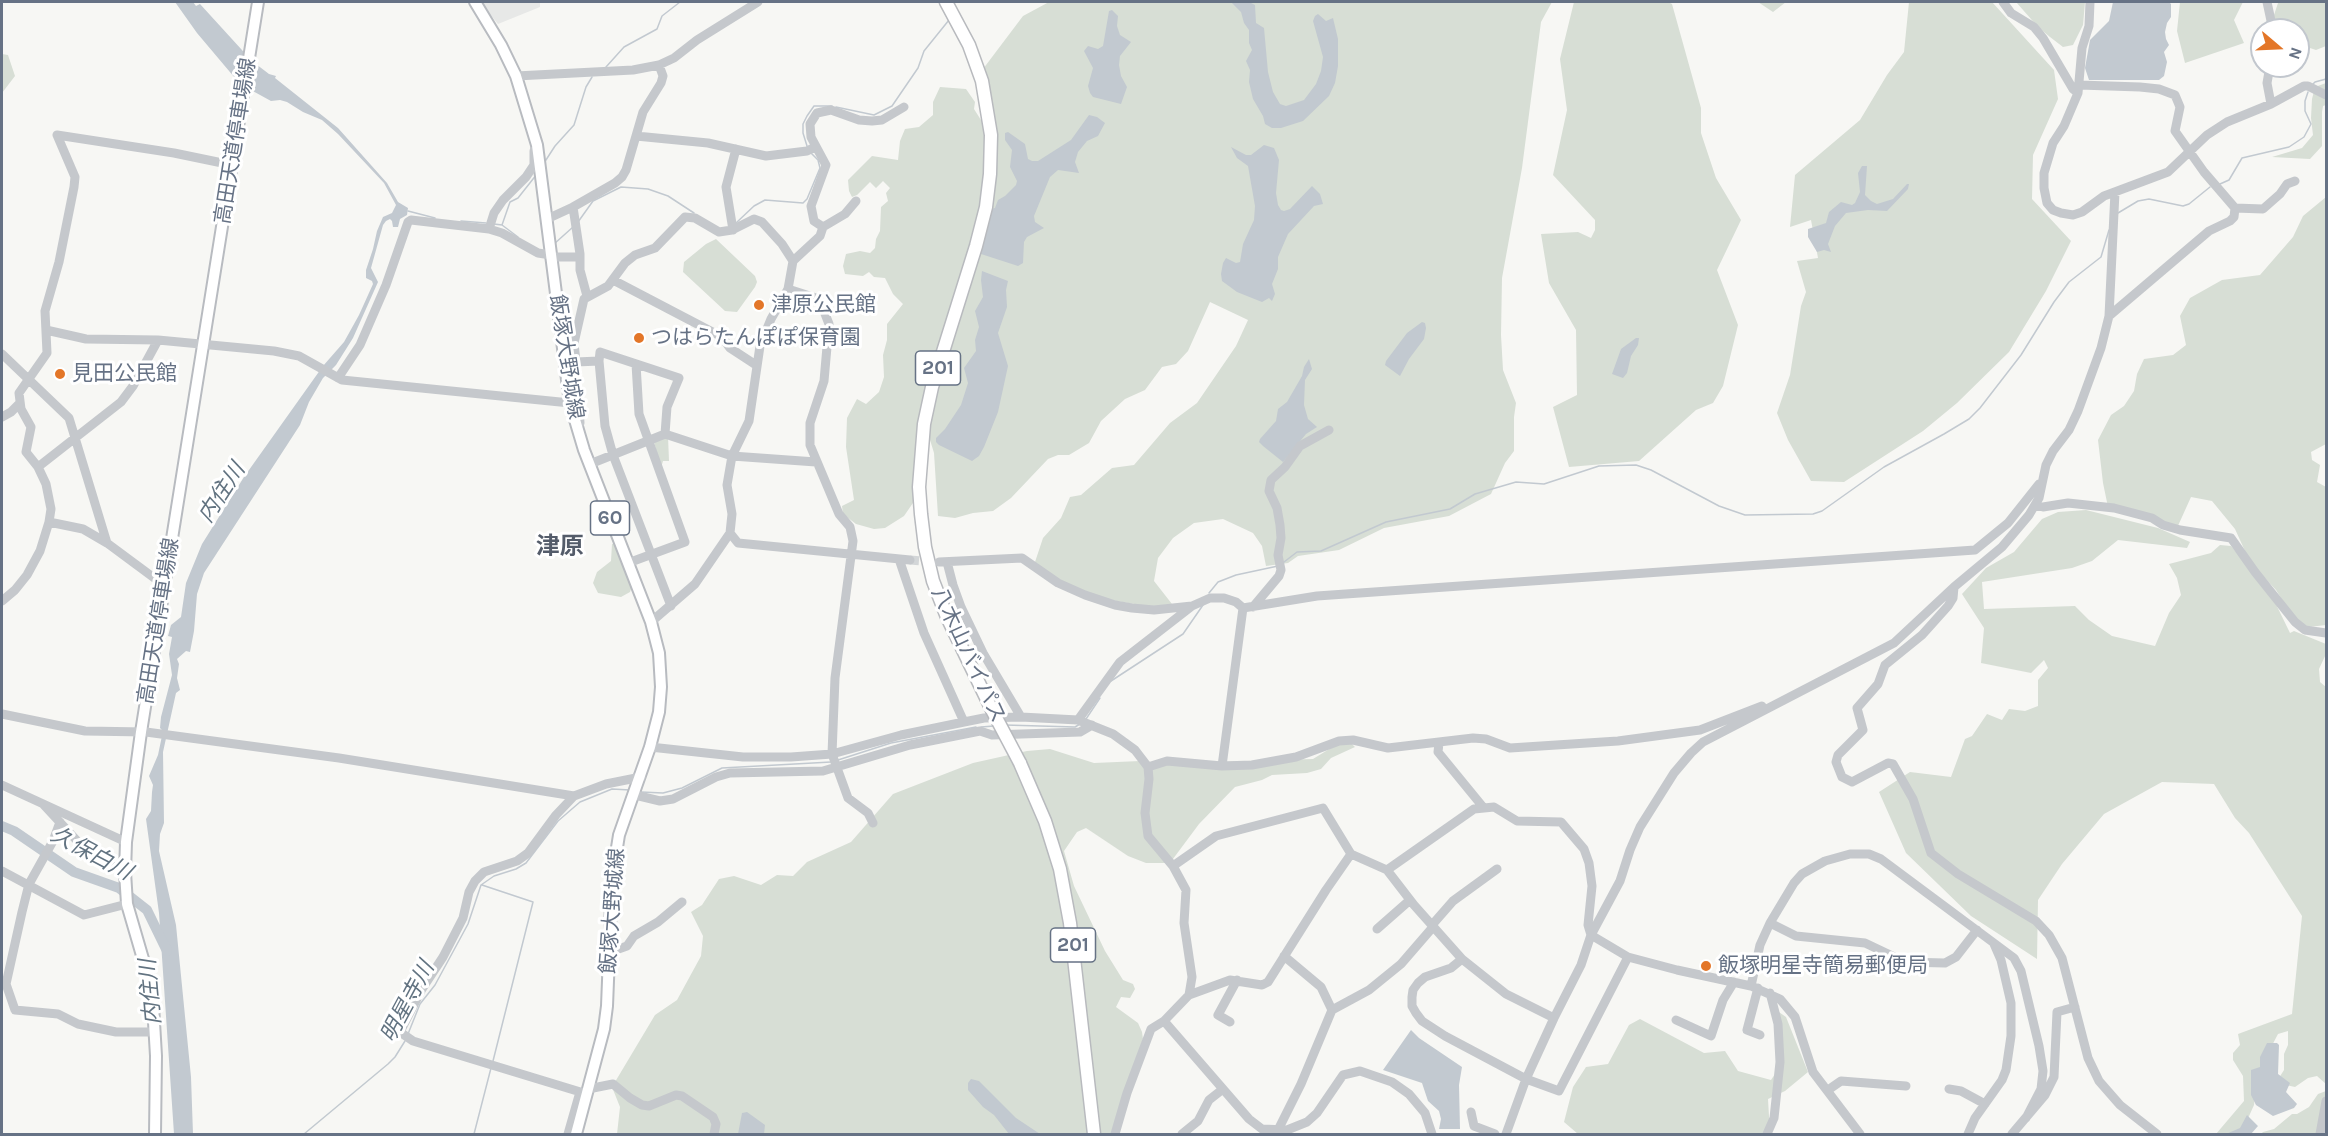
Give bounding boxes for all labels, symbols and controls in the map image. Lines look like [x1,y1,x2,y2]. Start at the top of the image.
north arrow [2250,18,2310,78]
text: N [2285,45,2306,62]
street label: 高田天道停車場線 [210,56,262,226]
place label: 津原公民館 [771,292,876,318]
street label: 飯塚大野城線 [544,293,588,421]
marker: 津原公民館 [752,298,766,312]
place label: つはらたんぽぽ保育園 [651,325,861,351]
marker: つはらたんぽぽ保育園 [632,331,646,345]
road number: 201 [916,351,960,385]
place label: 見田公民館 [72,361,177,387]
marker: 見田公民館 [53,367,67,381]
water label: 内住川 [193,458,251,528]
road number: 60 [590,501,630,535]
district label: 津原 [536,533,584,561]
street label: 高田天道停車場線 [133,536,185,706]
street label: 八木山バイパス [926,583,1010,727]
water label: 久保白川 [46,822,136,886]
street label: 飯塚大野城線 [596,847,630,975]
road number: 201 [1050,928,1096,962]
place label: 飯塚明星寺簡易郵便局 [1718,953,1928,979]
water label: 明星寺川 [376,957,440,1047]
water label: 内住川 [135,958,167,1026]
marker: 飯塚明星寺簡易郵便局 [1699,959,1713,973]

